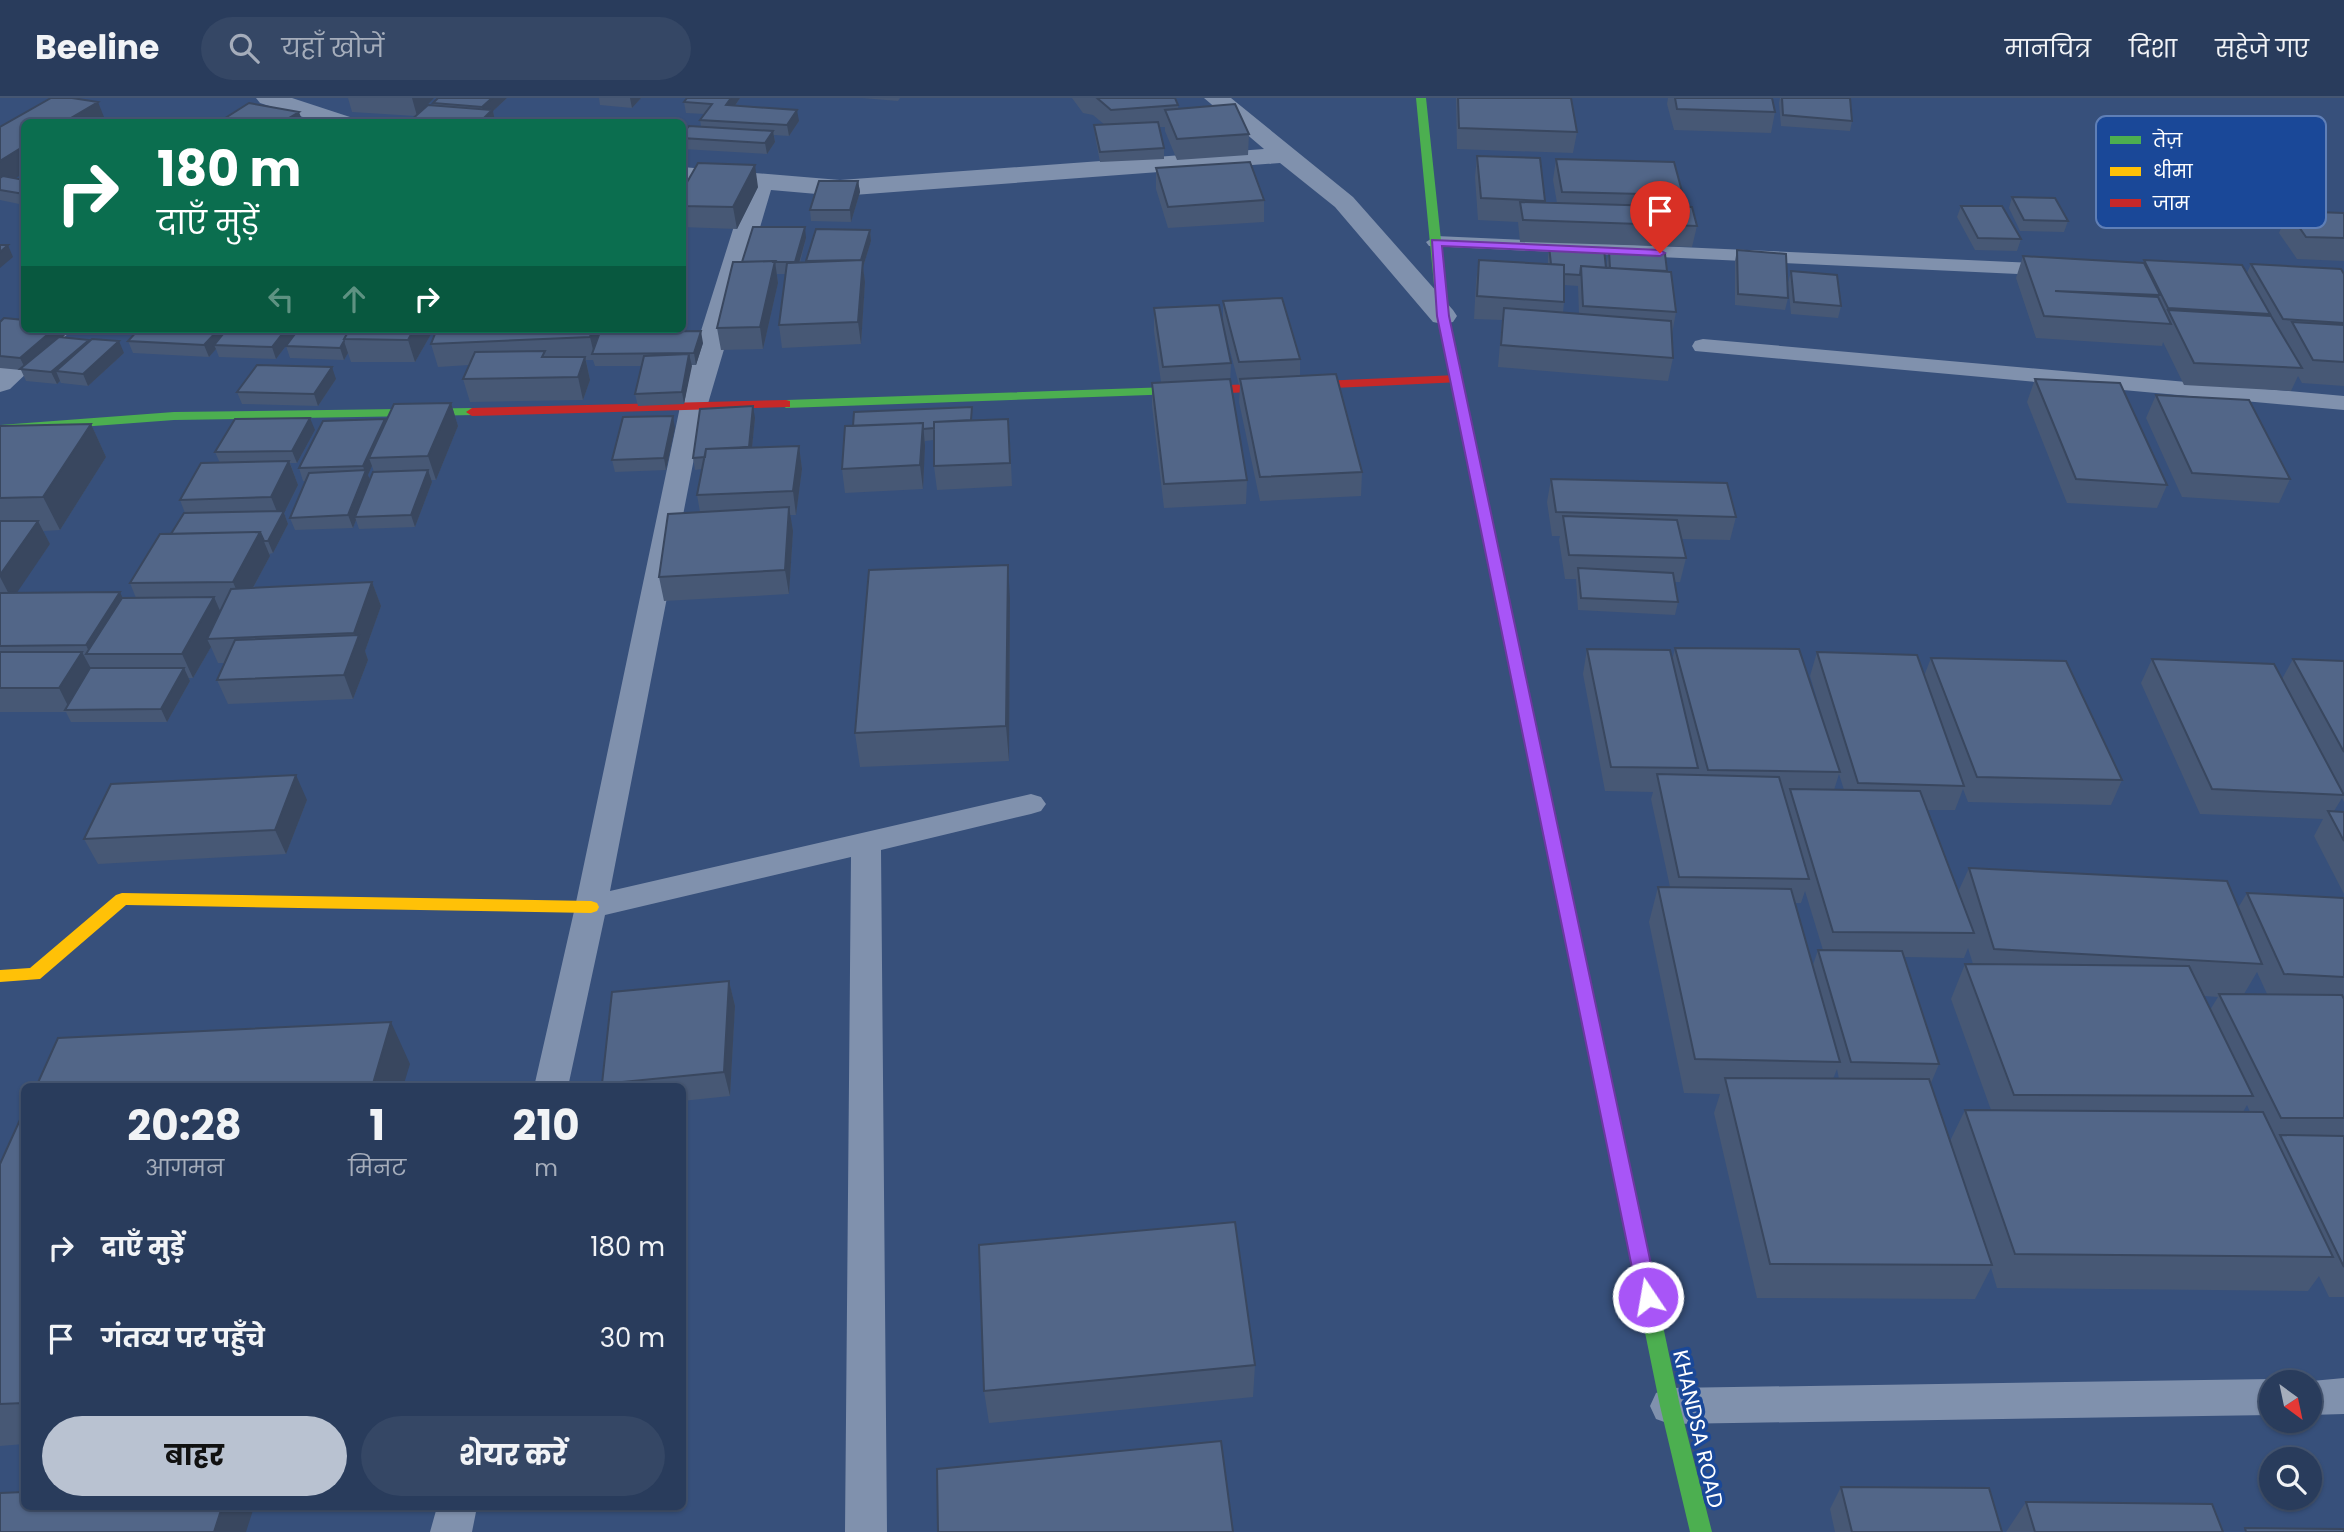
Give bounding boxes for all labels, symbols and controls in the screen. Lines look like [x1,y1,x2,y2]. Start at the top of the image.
search box [201,17,691,80]
text: Beeline [35,24,159,71]
icon: search [225,29,263,67]
text: यहाँ खोजें [281,30,384,66]
text: मानचित्र [2005,32,2091,65]
text: दिशा [2129,32,2177,65]
text: सहेजे गए [2215,32,2309,65]
legend [2096,116,2326,228]
text: तेज़ [2152,127,2183,154]
text: 180 m [157,135,301,203]
icon: right [42,147,133,238]
text: धीमा [2153,158,2194,185]
pin [1630,181,1690,253]
text: जाम [2152,190,2191,217]
icon: arrive [1641,192,1679,230]
text: दाएँ मुड़ें [157,200,259,245]
icon: left [262,280,300,318]
icon: ahead [335,280,373,318]
icon: right [408,280,446,318]
text: 20:28 [127,1096,242,1155]
text: 1 [369,1096,385,1155]
text: 210 [512,1096,580,1155]
text: आगमन [145,1152,224,1184]
text: मिनट [348,1152,406,1184]
text: m [534,1152,558,1184]
icon: right [42,1229,80,1267]
text: दाएँ मुड़ें [101,1229,184,1265]
text: 180 m [590,1229,665,1265]
position arrow [1611,1260,1685,1334]
icon: arrive [42,1320,80,1358]
text: गंतव्य पर पहुँचे [101,1320,265,1356]
text: 30 m [600,1320,665,1356]
street label: KHANDSA ROAD [1666,1347,1731,1511]
north arrow [2259,1370,2322,1433]
map controls [2259,1370,2322,1510]
button: बाहर [42,1416,347,1496]
button: शेयर करें [361,1416,665,1496]
button: search [2259,1447,2322,1510]

